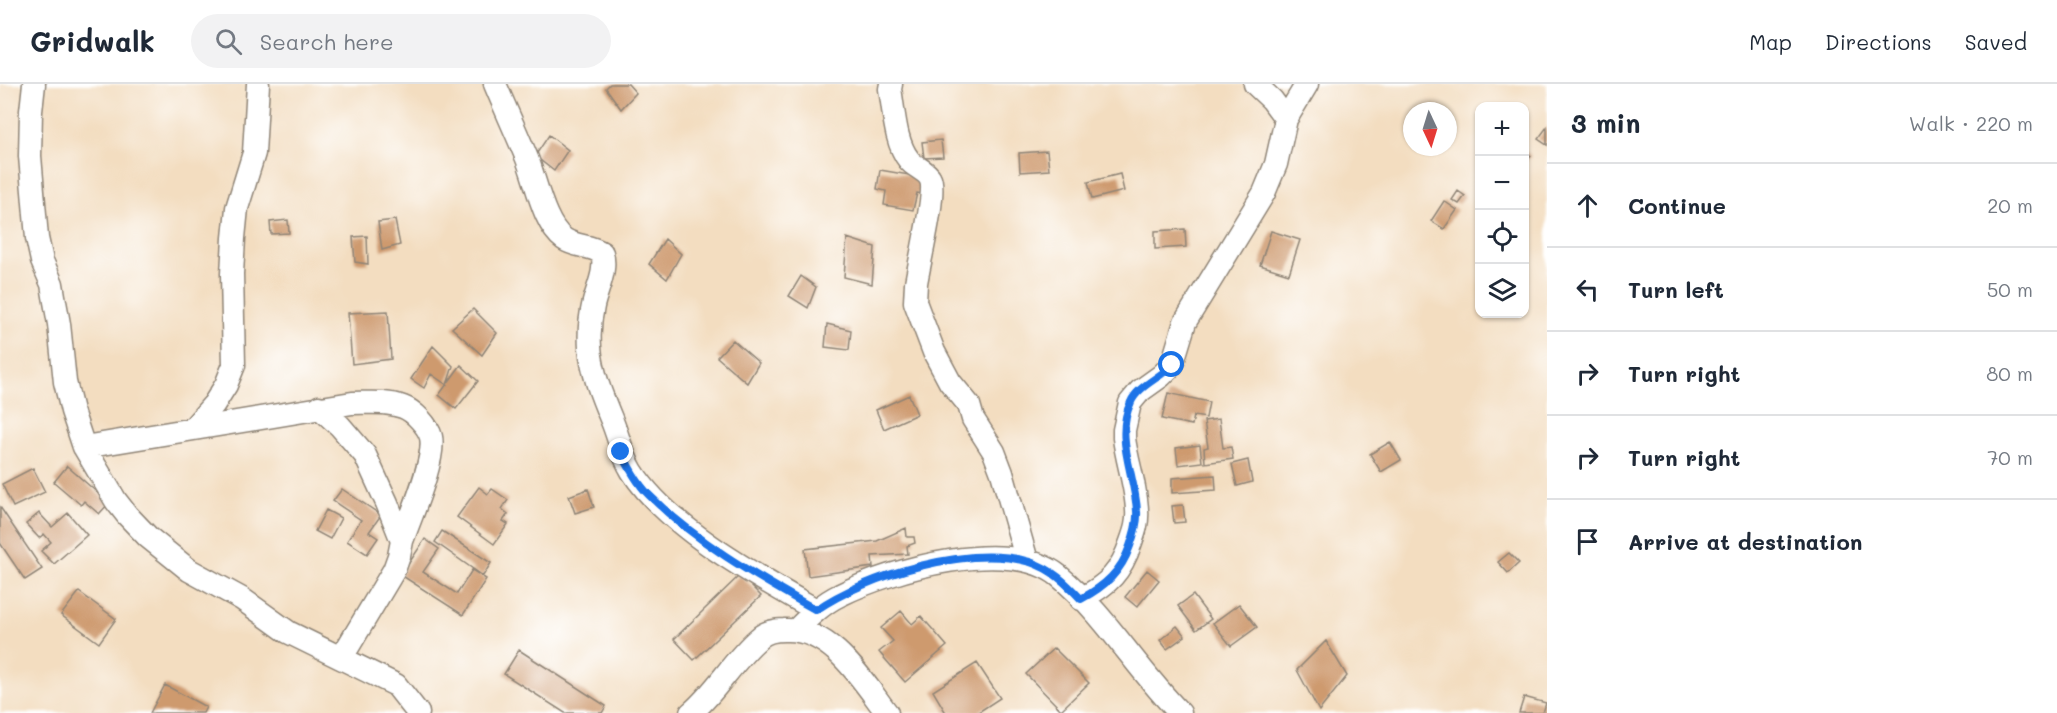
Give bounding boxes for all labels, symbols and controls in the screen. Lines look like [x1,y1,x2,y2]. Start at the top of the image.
search box [191,14,611,68]
text: Gridwalk [30,23,155,59]
icon: search [212,25,245,58]
text: Search here [260,27,394,56]
text: Map [1749,28,1792,55]
text: Directions [1825,28,1932,55]
text: Saved [1965,28,2027,55]
north arrow [1403,102,1457,156]
map controls [1475,102,1529,318]
button: + [1475,102,1529,156]
text: 3 min [1571,106,1640,140]
text: Walk · 220 m [1909,110,2033,136]
button: − [1475,156,1529,210]
icon: ahead [1571,189,1604,222]
text: Continue [1628,191,1726,220]
text: 20 m [1987,192,2033,218]
button: locate [1475,210,1529,264]
button: layers [1475,264,1529,318]
icon: left [1571,273,1604,306]
text: Turn left [1628,275,1724,304]
text: 50 m [1987,276,2033,302]
route start [1158,351,1184,377]
icon: right [1571,357,1604,390]
text: Turn right [1628,359,1740,388]
text: 80 m [1986,360,2033,386]
route end [607,438,633,464]
icon: right [1571,441,1604,474]
text: Turn right [1628,443,1740,472]
text: 70 m [1987,444,2033,470]
icon: arrive [1571,525,1604,558]
text: Arrive at destination [1628,527,1863,556]

